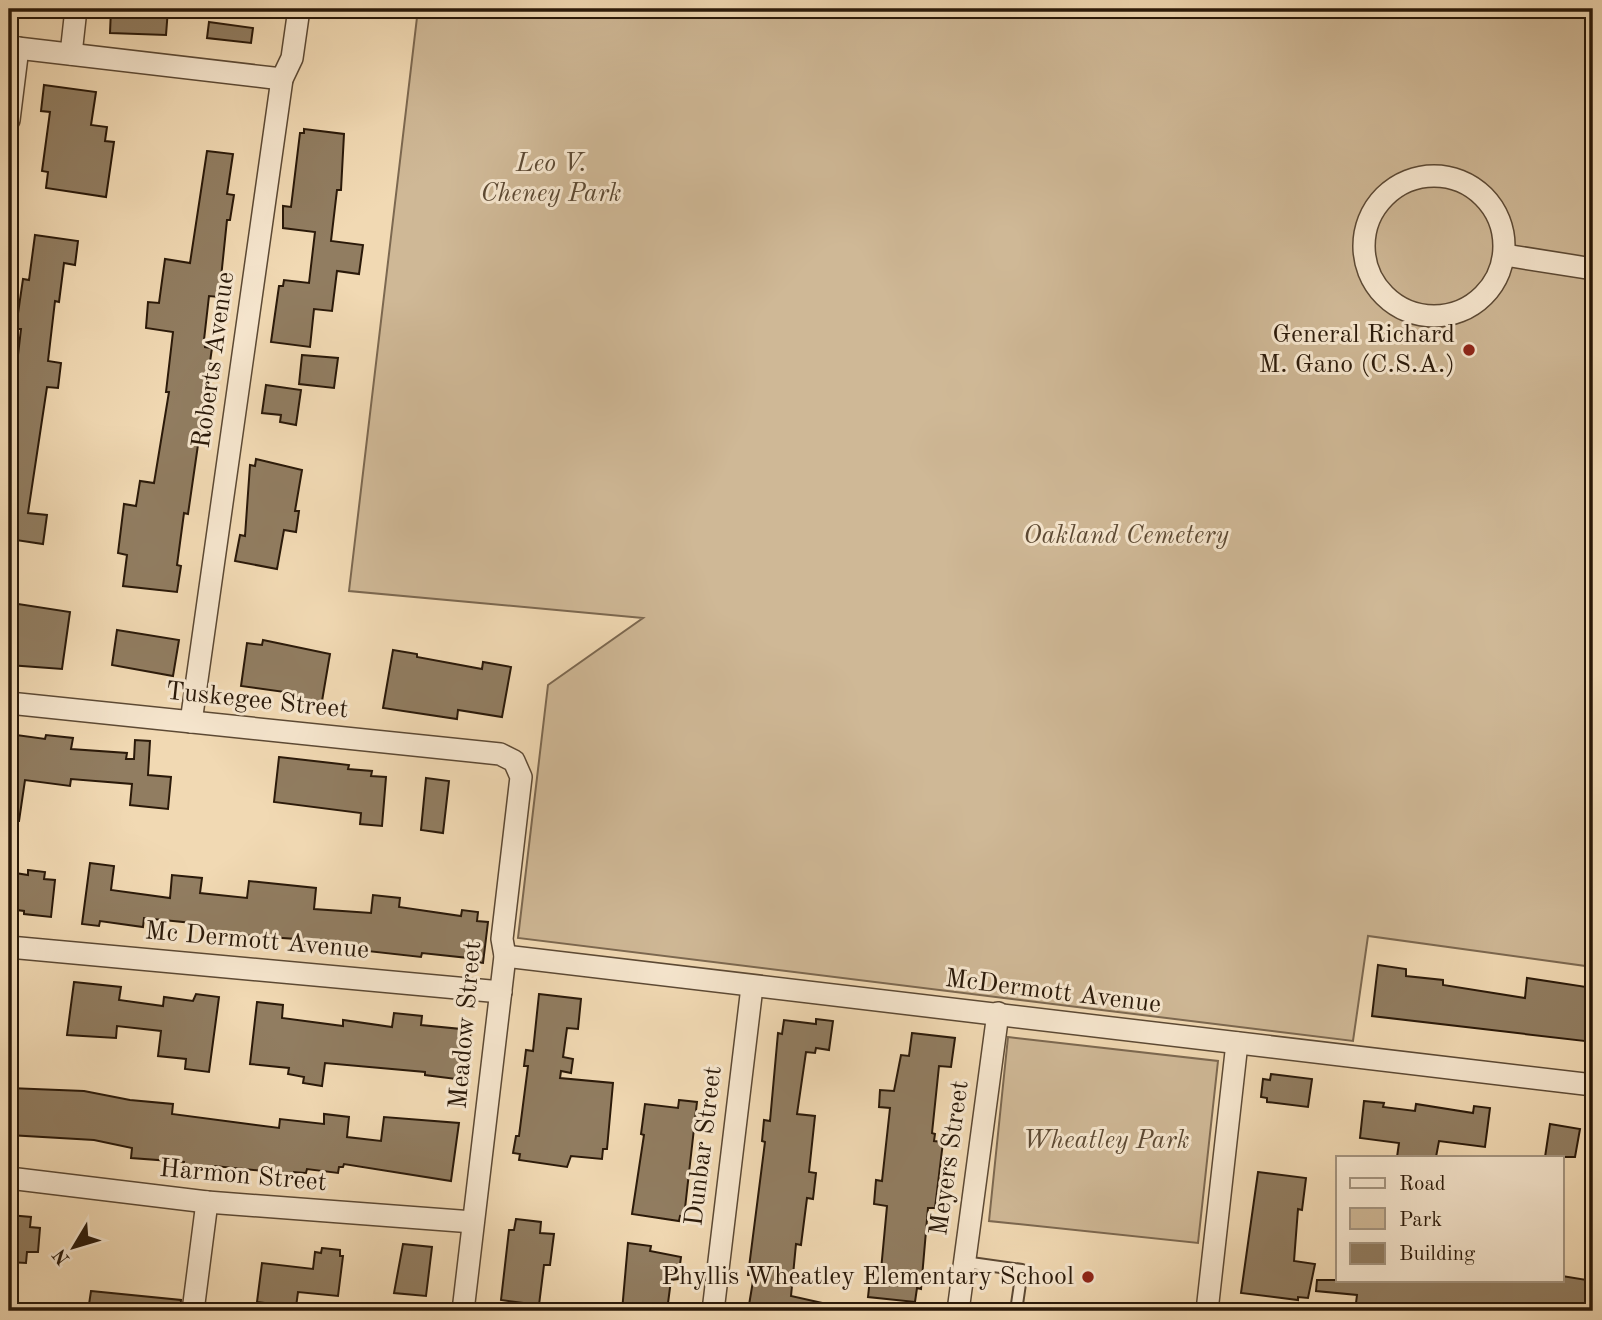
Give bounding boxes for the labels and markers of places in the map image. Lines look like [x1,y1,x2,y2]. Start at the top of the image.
place label: General Richard M. Gano (C.S.A.) [1258,322,1455,378]
marker: General Richard M. Gano (C.S.A.) [1461,342,1477,358]
place label: Phyllis Wheatley Elementary School [661,1264,1074,1290]
marker: Phyllis Wheatley Elementary School [1080,1269,1096,1285]

